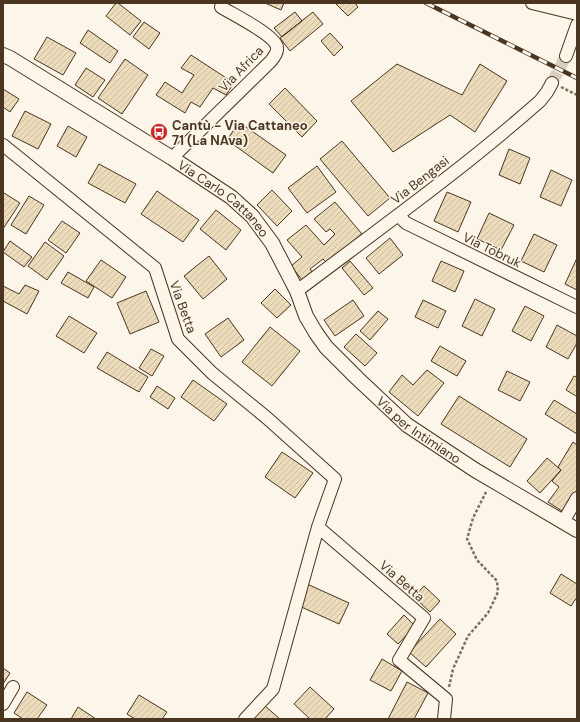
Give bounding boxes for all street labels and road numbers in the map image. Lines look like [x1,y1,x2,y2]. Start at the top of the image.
street label: Via Africa [215,42,267,96]
street label: Via Bengasi [388,152,452,208]
street label: Via Carlo Cattaneo [175,156,273,240]
street label: Via Tobruk [460,229,524,272]
street label: Via Betta [166,278,200,336]
street label: Via per Intimiano [373,392,465,467]
street label: Via Betta [376,557,428,605]

